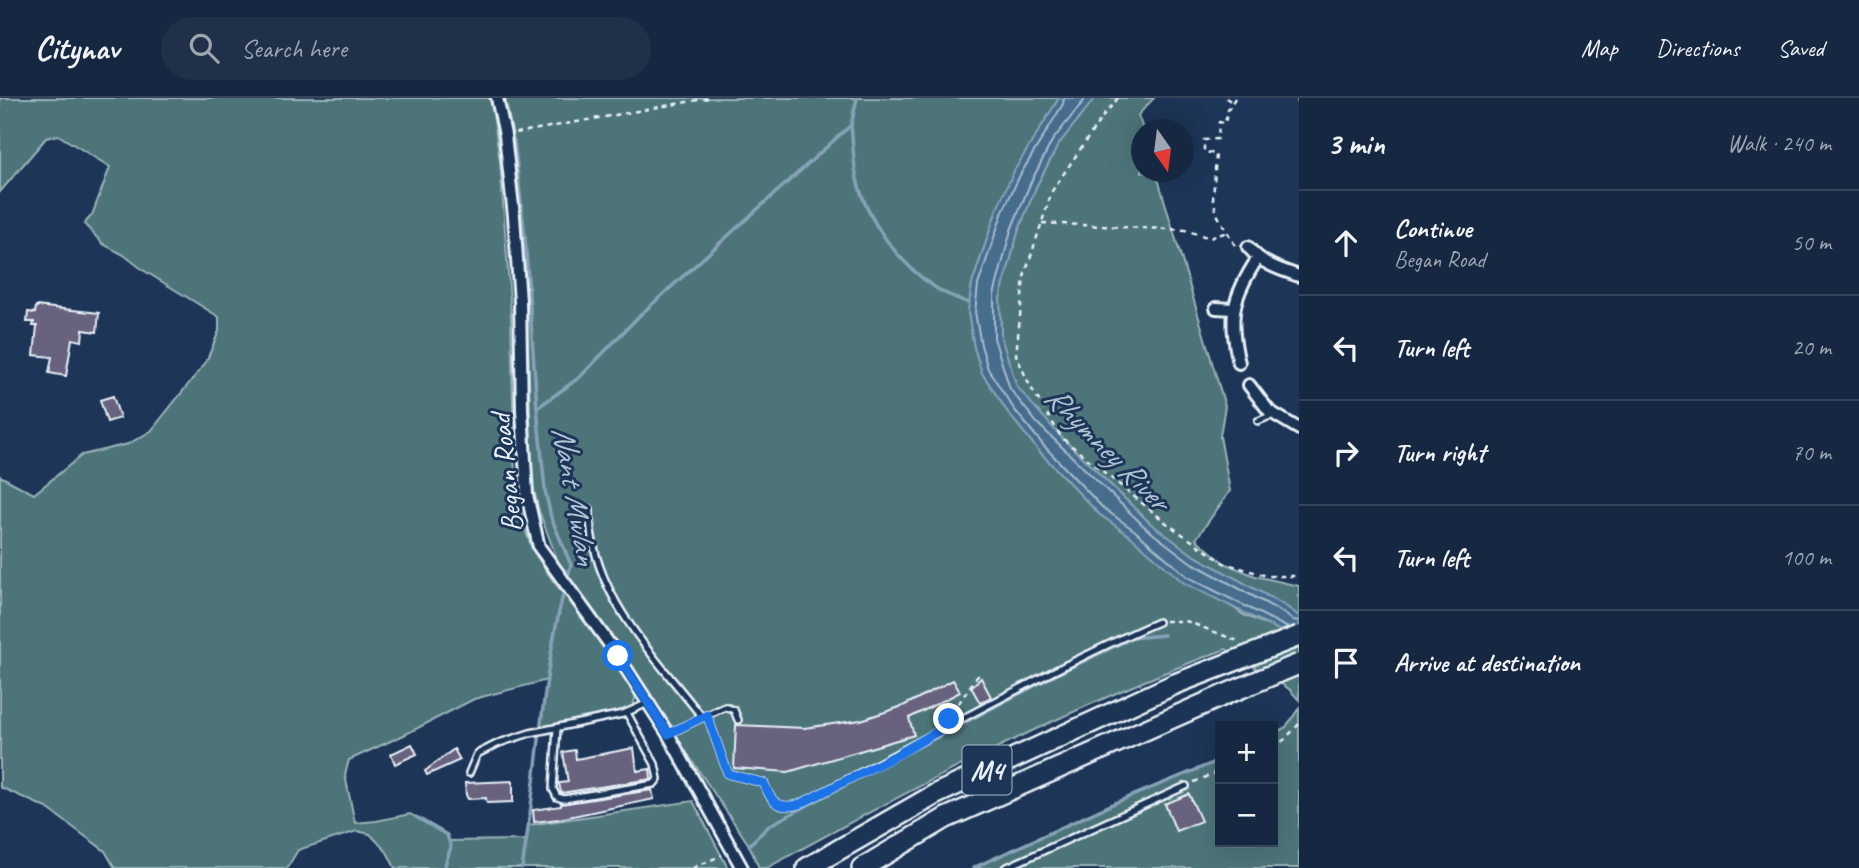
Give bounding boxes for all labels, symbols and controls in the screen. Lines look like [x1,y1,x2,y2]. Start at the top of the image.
search box [161,17,651,80]
text: Citynav [35,27,119,69]
icon: search [185,29,223,67]
text: Search here [241,32,347,65]
text: Map [1581,33,1618,63]
text: Directions [1656,33,1739,63]
text: Saved [1777,33,1824,63]
north arrow [1131,119,1194,182]
text: 3 min [1327,125,1384,163]
text: Walk · 240 m [1727,129,1831,158]
text: Continue [1394,212,1472,245]
icon: ahead [1327,224,1365,262]
text: 50 m [1792,228,1831,257]
text: Began Road [1394,245,1485,274]
icon: left [1327,329,1365,367]
text: Turn left [1394,331,1469,364]
text: 20 m [1792,333,1831,362]
water label: Rhymney River [1036,377,1182,523]
street label: Began Road [480,408,531,534]
water label: Nant Mwlan [543,423,608,570]
icon: right [1327,434,1365,472]
text: Turn right [1394,436,1485,469]
text: 70 m [1792,438,1831,467]
icon: left [1327,539,1365,577]
text: Turn left [1394,541,1469,574]
text: 100 m [1782,543,1831,572]
route start [602,640,633,671]
icon: arrive [1327,644,1365,682]
text: Arrive at destination [1394,646,1580,679]
route end [933,703,964,734]
map controls [1215,721,1278,847]
button: + [1215,721,1278,784]
road number: M4 [962,746,1012,794]
button: − [1215,784,1278,847]

